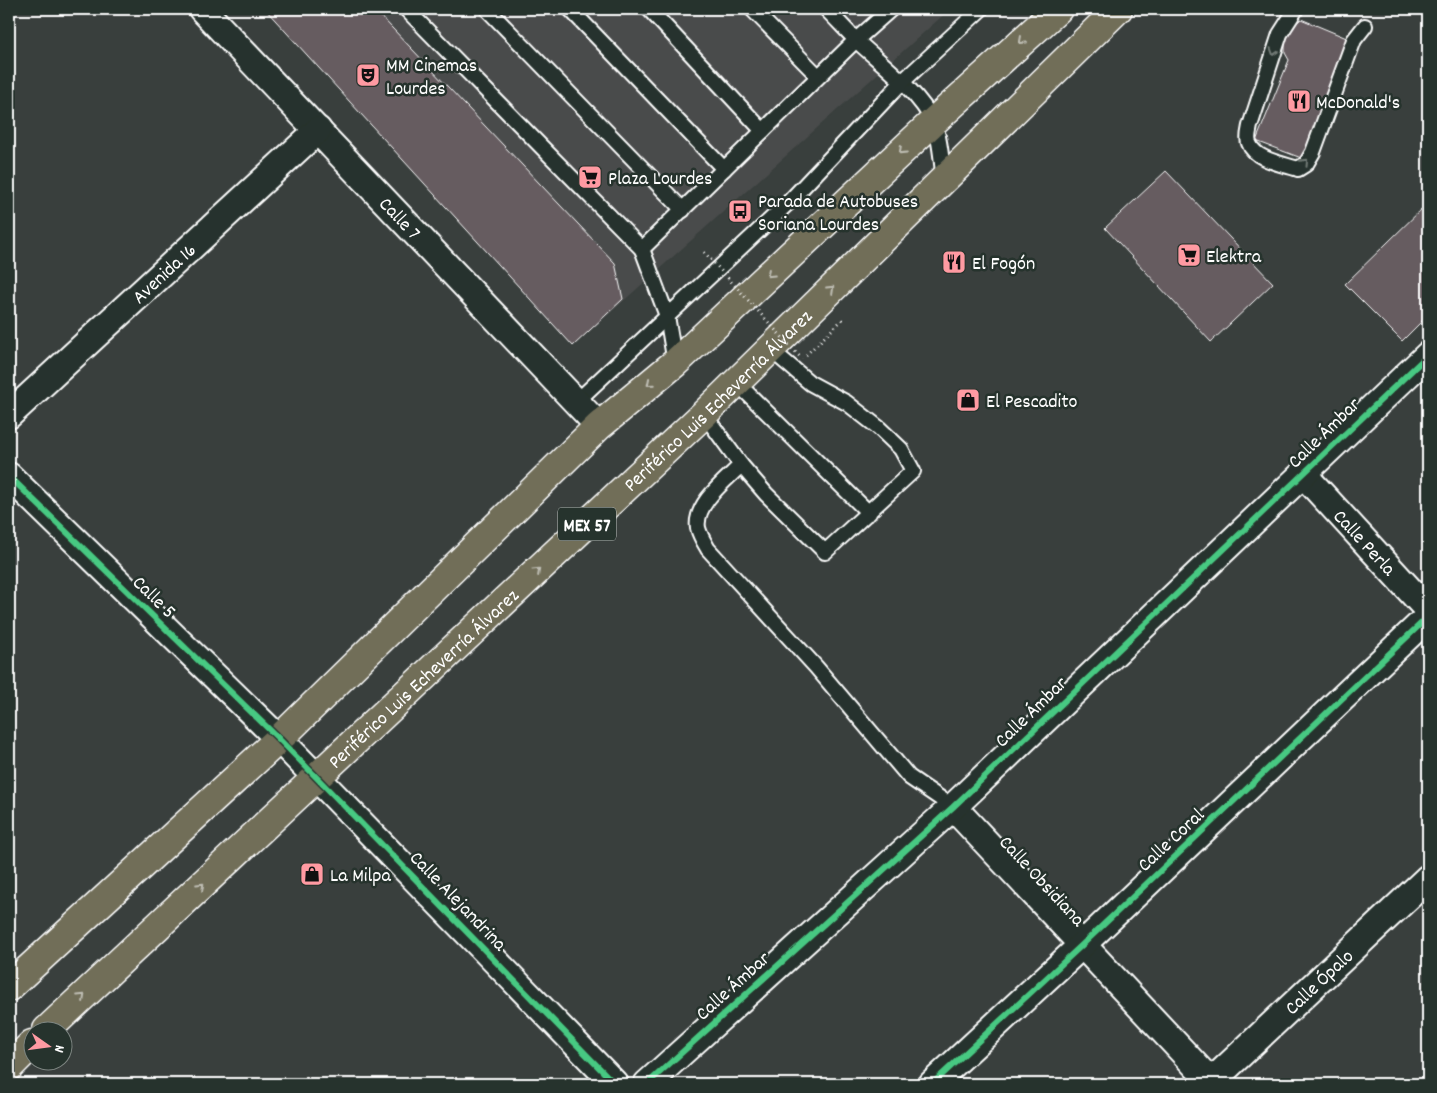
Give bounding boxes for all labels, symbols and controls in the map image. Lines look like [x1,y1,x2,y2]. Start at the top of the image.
one-way arrow [1019,36,1028,45]
one-way arrow [1270,47,1280,56]
place label: MM Cinemas Lourdes [386,53,477,104]
theatre icon: MM Cinemas Lourdes [355,62,381,88]
restaurant icon: McDonald's [1286,88,1312,114]
place label: McDonald's [1316,90,1400,118]
one-way arrow [899,145,908,154]
one-way arrow [1299,159,1308,168]
supermarket icon: Plaza Lourdes [577,164,603,190]
place label: Plaza Lourdes [608,166,713,194]
place label: Parada de Autobuses Soriana Lourdes [758,189,918,240]
street label: Calle 7 [371,192,426,247]
bus stop icon: Parada de Autobuses Soriana Lourdes [727,198,753,224]
street label: Avenida 16 [127,238,204,312]
supermarket icon: Elektra [1176,242,1202,268]
place label: Elektra [1206,244,1262,272]
restaurant icon: El Fogón [941,249,967,275]
place label: El Fogón [972,251,1035,279]
one-way arrow [767,268,776,277]
one-way arrow [825,286,834,295]
street label: Periférico Luis Echeverría Álvarez [619,304,820,499]
one-way arrow [647,378,656,387]
shop icon: El Pescadito [955,387,981,413]
place label: El Pescadito [986,389,1078,417]
street label: Calle Ámbar [1282,392,1368,476]
street label: Calle Perla [1325,504,1401,584]
road number: MEX 57 [558,508,616,540]
one-way arrow [531,568,540,577]
street label: Calle 5 [125,570,181,626]
street label: Periférico Luis Echeverría Álvarez [323,583,527,776]
street label: Calle Ámbar [989,671,1075,755]
street label: Calle Coral [1132,803,1212,880]
street label: Calle Obsidiana [991,830,1091,934]
street label: Calle Alejandrina [402,846,512,959]
shop icon: La Milpa [299,861,325,887]
place label: La Milpa [330,863,391,891]
one-way arrow [195,883,204,892]
street label: Calle Ópalo [1280,944,1361,1023]
street label: Calle Ámbar [691,946,778,1028]
one-way arrow [77,994,86,1003]
north arrow [22,1020,72,1070]
text: N [48,1043,69,1055]

